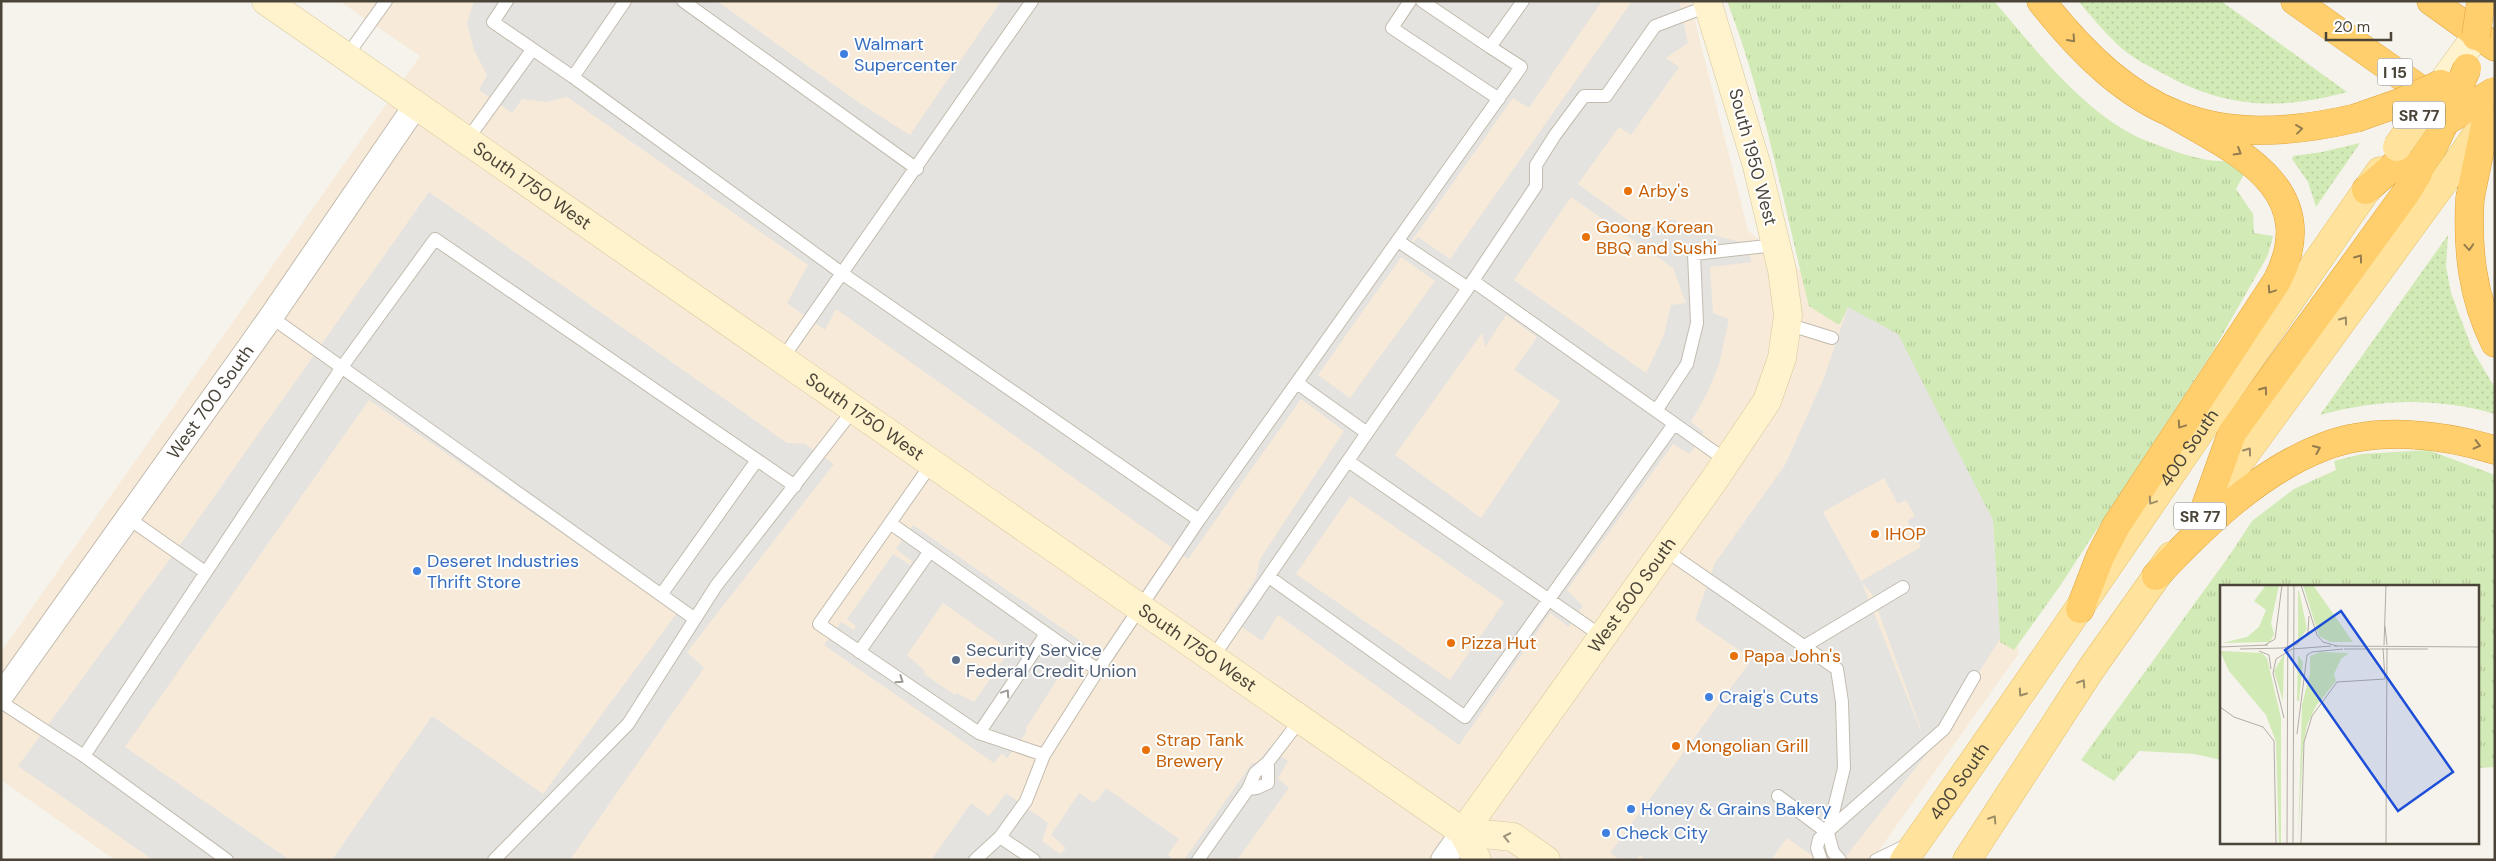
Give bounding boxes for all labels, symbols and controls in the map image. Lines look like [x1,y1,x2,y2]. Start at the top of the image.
scale bar [2326,10,2391,42]
text: 20 m [2334,17,2370,37]
place label: Walmart Supercenter [854,32,957,77]
one-way arrow [2066,33,2074,42]
marker: Walmart Supercenter [838,48,850,60]
road number: I 15 [2378,58,2412,86]
street label: South 1950 West [1723,86,1783,228]
road number: SR 77 [2393,102,2445,128]
one-way arrow [2295,124,2303,135]
street label: South 1750 West [468,136,596,235]
one-way arrow [2232,146,2241,156]
place label: Arby's [1638,179,1689,203]
marker: Arby's [1622,185,1634,197]
place label: Goong Korean BBQ and Sushi [1596,215,1717,260]
marker: Goong Korean BBQ and Sushi [1580,231,1592,243]
one-way arrow [2463,243,2474,251]
one-way arrow [2353,254,2362,264]
one-way arrow [2268,284,2277,293]
one-way arrow [2338,316,2347,326]
street label: West 700 South [162,340,259,464]
street label: South 1750 West [801,367,929,466]
one-way arrow [2257,386,2267,395]
street label: 400 South [2154,404,2224,492]
one-way arrow [2178,419,2187,429]
one-way arrow [2472,439,2481,450]
one-way arrow [2312,445,2321,455]
one-way arrow [2242,447,2251,457]
one-way arrow [2149,495,2158,505]
road number: SR 77 [2174,502,2226,530]
place label: IHOP [1885,522,1926,546]
marker: IHOP [1869,528,1881,540]
street label: West 500 South [1583,533,1681,658]
place label: Deseret Industries Thrift Store [427,549,579,594]
marker: Deseret Industries Thrift Store [411,565,423,577]
inset map [2220,585,2478,844]
street label: South 1750 West [1134,598,1261,697]
place label: Pizza Hut [1461,631,1536,655]
marker: Pizza Hut [1445,637,1457,649]
place label: Security Service Federal Credit Union [966,638,1137,683]
place label: Papa John's [1744,644,1841,668]
marker: Papa John's [1728,650,1740,662]
marker: Security Service Federal Credit Union [950,654,962,666]
one-way arrow [894,674,903,683]
one-way arrow [2076,679,2085,689]
place label: Craig's Cuts [1719,685,1819,709]
one-way arrow [2019,688,2028,697]
one-way arrow [1000,689,1009,699]
marker: Craig's Cuts [1703,691,1715,703]
place label: Strap Tank Brewery [1156,728,1244,773]
place label: Mongolian Grill [1686,734,1808,758]
street label: 400 South [1924,738,1995,825]
marker: Mongolian Grill [1670,740,1682,752]
marker: Strap Tank Brewery [1140,744,1152,756]
place label: Honey & Grains Bakery [1641,797,1831,821]
marker: Honey & Grains Bakery [1625,803,1637,815]
one-way arrow [1987,815,1997,824]
place label: Check City [1616,821,1708,845]
marker: Check City [1600,827,1612,839]
one-way arrow [1503,833,1512,843]

